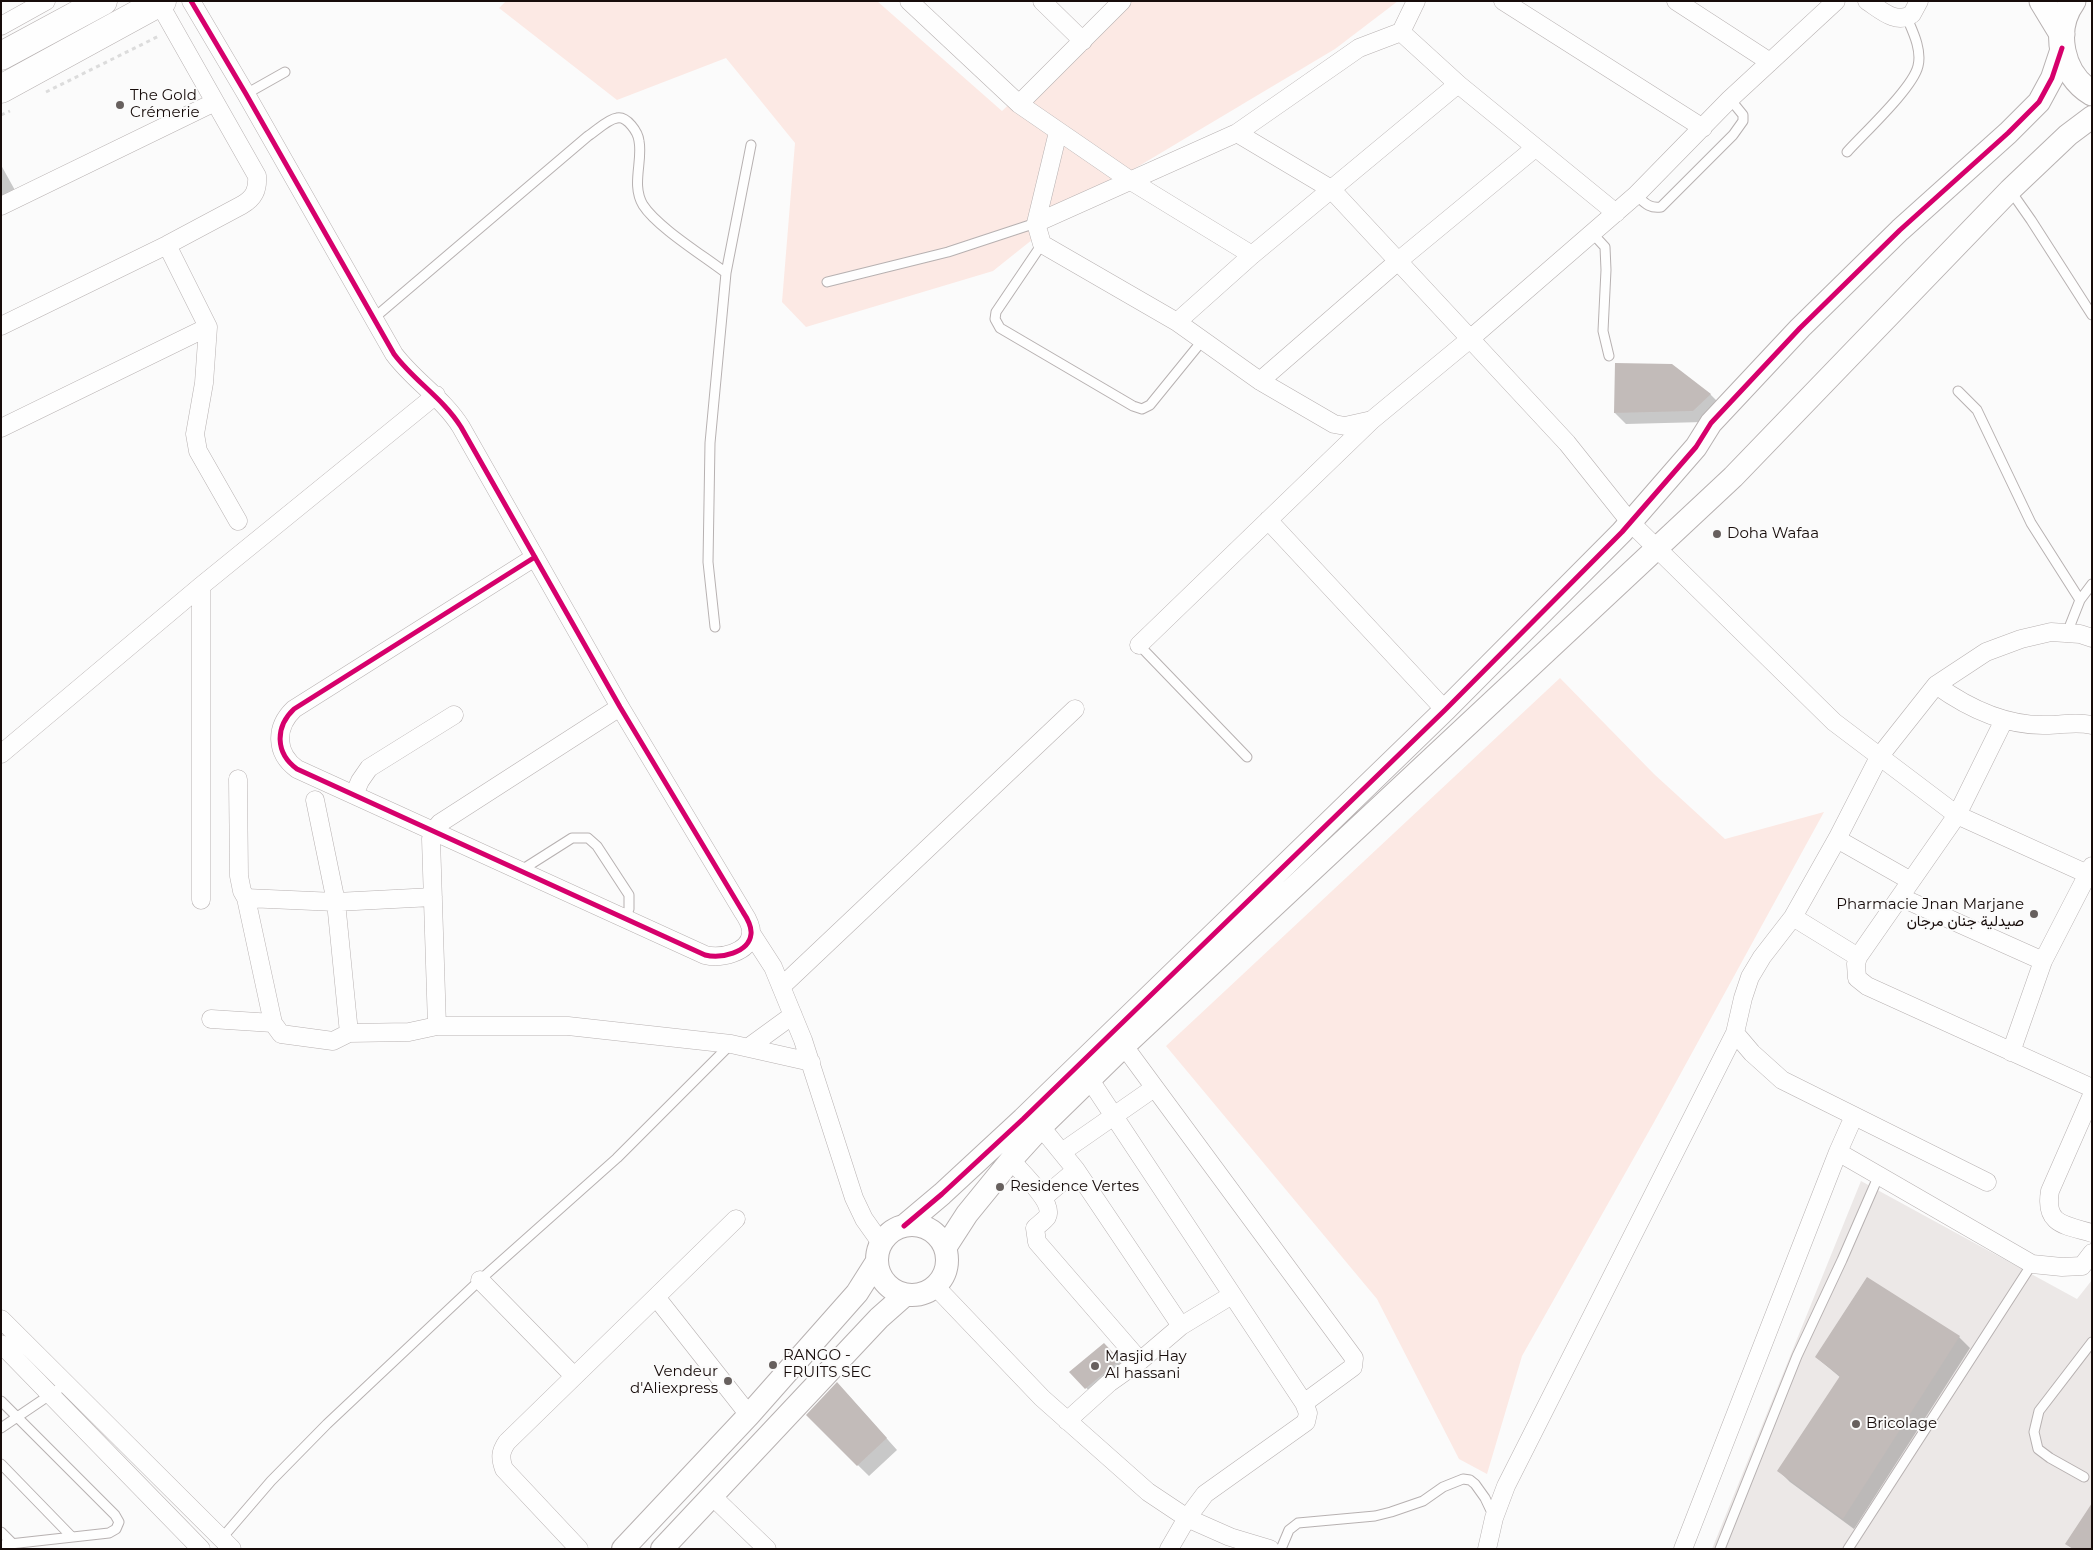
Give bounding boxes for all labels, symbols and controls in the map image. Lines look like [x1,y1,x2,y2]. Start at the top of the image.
place label: The Gold Crémerie [130,87,199,122]
marker: The Gold Crémerie [114,99,126,111]
place label: Doha Wafaa [1727,525,1819,543]
marker: Doha Wafaa [1711,528,1723,540]
place label: Pharmacie Jnan Marjane صيدلية جنان مرجان [1836,896,2024,931]
marker: Pharmacie Jnan Marjane صيدلية جنان مرجان [2028,908,2040,920]
place label: Residence Vertes [1010,1178,1139,1196]
marker: Residence Vertes [994,1181,1006,1193]
place label: RANGO - FRUITS SEC [783,1347,871,1382]
place label: Masjid Hay Al hassani [1105,1348,1187,1383]
marker: RANGO - FRUITS SEC [767,1359,779,1371]
marker: Masjid Hay Al hassani [1089,1360,1101,1372]
place label: Vendeur d'Aliexpress [630,1363,718,1398]
marker: Vendeur d'Aliexpress [722,1375,734,1387]
place label: Bricolage [1866,1415,1937,1433]
marker: Bricolage [1850,1418,1862,1430]

